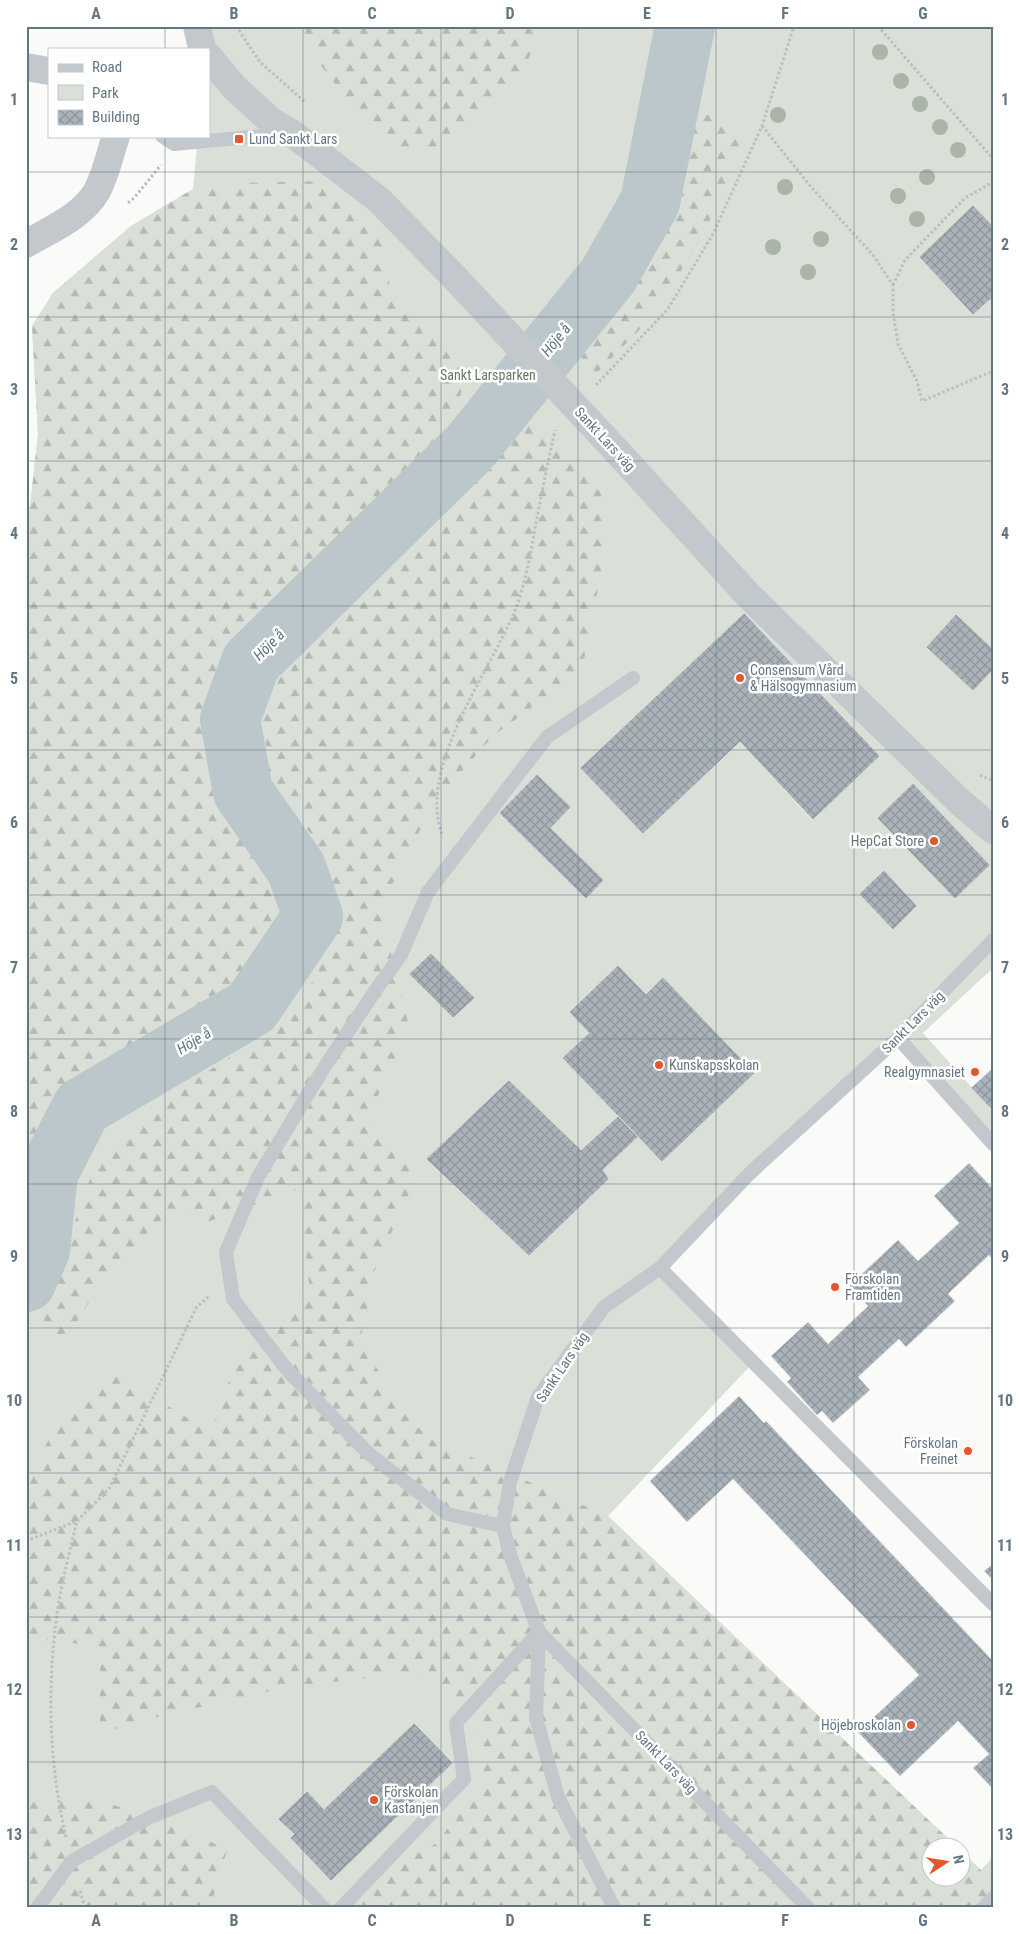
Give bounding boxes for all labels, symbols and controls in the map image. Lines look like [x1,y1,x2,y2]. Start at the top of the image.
text: A [91,4,101,23]
text: B [230,4,239,23]
text: C [367,4,377,23]
text: D [505,4,515,23]
text: E [643,4,651,23]
text: F [781,4,789,23]
text: G [918,4,928,23]
legend [48,48,210,138]
text: Road [92,58,122,76]
text: Park [92,84,119,102]
text: 1 [10,90,18,109]
text: 1 [1001,90,1009,109]
text: Building [92,108,140,126]
place label: Lund Sankt Lars [249,131,338,147]
marker: Lund Sankt Lars [233,133,245,145]
text: 2 [10,235,18,254]
text: 2 [1001,235,1009,254]
water label: Höje å [537,320,575,360]
park label: Sankt Larsparken [440,367,536,383]
text: 3 [10,380,18,399]
text: 3 [1001,380,1009,399]
street label: Sankt Lars väg [571,404,639,474]
text: 4 [10,524,18,543]
text: 4 [1001,524,1009,543]
water label: Höje å [250,626,288,664]
place label: Consensum Vård & Hälsogymnasium [750,662,857,694]
text: 5 [10,669,18,688]
text: 5 [1001,669,1009,688]
marker: Consensum Vård & Hälsogymnasium [734,672,746,684]
text: 6 [10,813,18,832]
text: 6 [1001,813,1009,832]
place label: HepCat Store [851,833,924,849]
marker: HepCat Store [928,835,940,847]
text: 7 [10,958,18,977]
text: 7 [1001,958,1009,977]
street label: Sankt Lars väg [879,988,947,1056]
water label: Höje å [174,1024,214,1058]
place label: Kunskapsskolan [669,1057,759,1073]
marker: Kunskapsskolan [653,1059,665,1071]
place label: Realgymnasiet [884,1064,965,1080]
marker: Realgymnasiet [969,1066,981,1078]
text: 8 [10,1102,18,1121]
text: 8 [1001,1102,1009,1121]
text: 9 [10,1247,18,1266]
text: 9 [1001,1247,1009,1266]
place label: Förskolan Framtiden [845,1271,900,1303]
marker: Förskolan Framtiden [829,1281,841,1293]
street label: Sankt Lars väg [533,1329,591,1405]
text: 10 [6,1391,22,1410]
text: 10 [997,1391,1013,1410]
place label: Förskolan Freinet [904,1435,958,1467]
marker: Förskolan Freinet [962,1445,974,1457]
text: 11 [6,1536,22,1555]
text: 11 [997,1536,1013,1555]
text: 12 [6,1680,22,1699]
text: 12 [997,1680,1013,1699]
place label: Höjebroskolan [821,1717,901,1733]
marker: Höjebroskolan [905,1719,917,1731]
street label: Sankt Lars väg [632,1727,700,1797]
place label: Förskolan Kastanjen [384,1784,439,1816]
marker: Förskolan Kastanjen [368,1794,380,1806]
text: 13 [6,1825,22,1844]
text: 13 [997,1825,1013,1844]
north arrow [922,1836,972,1886]
text: N [950,1853,967,1865]
text: A [91,1911,101,1930]
text: B [230,1911,239,1930]
text: C [367,1911,377,1930]
text: D [505,1911,515,1930]
text: E [643,1911,651,1930]
text: F [781,1911,789,1930]
text: G [918,1911,928,1930]

